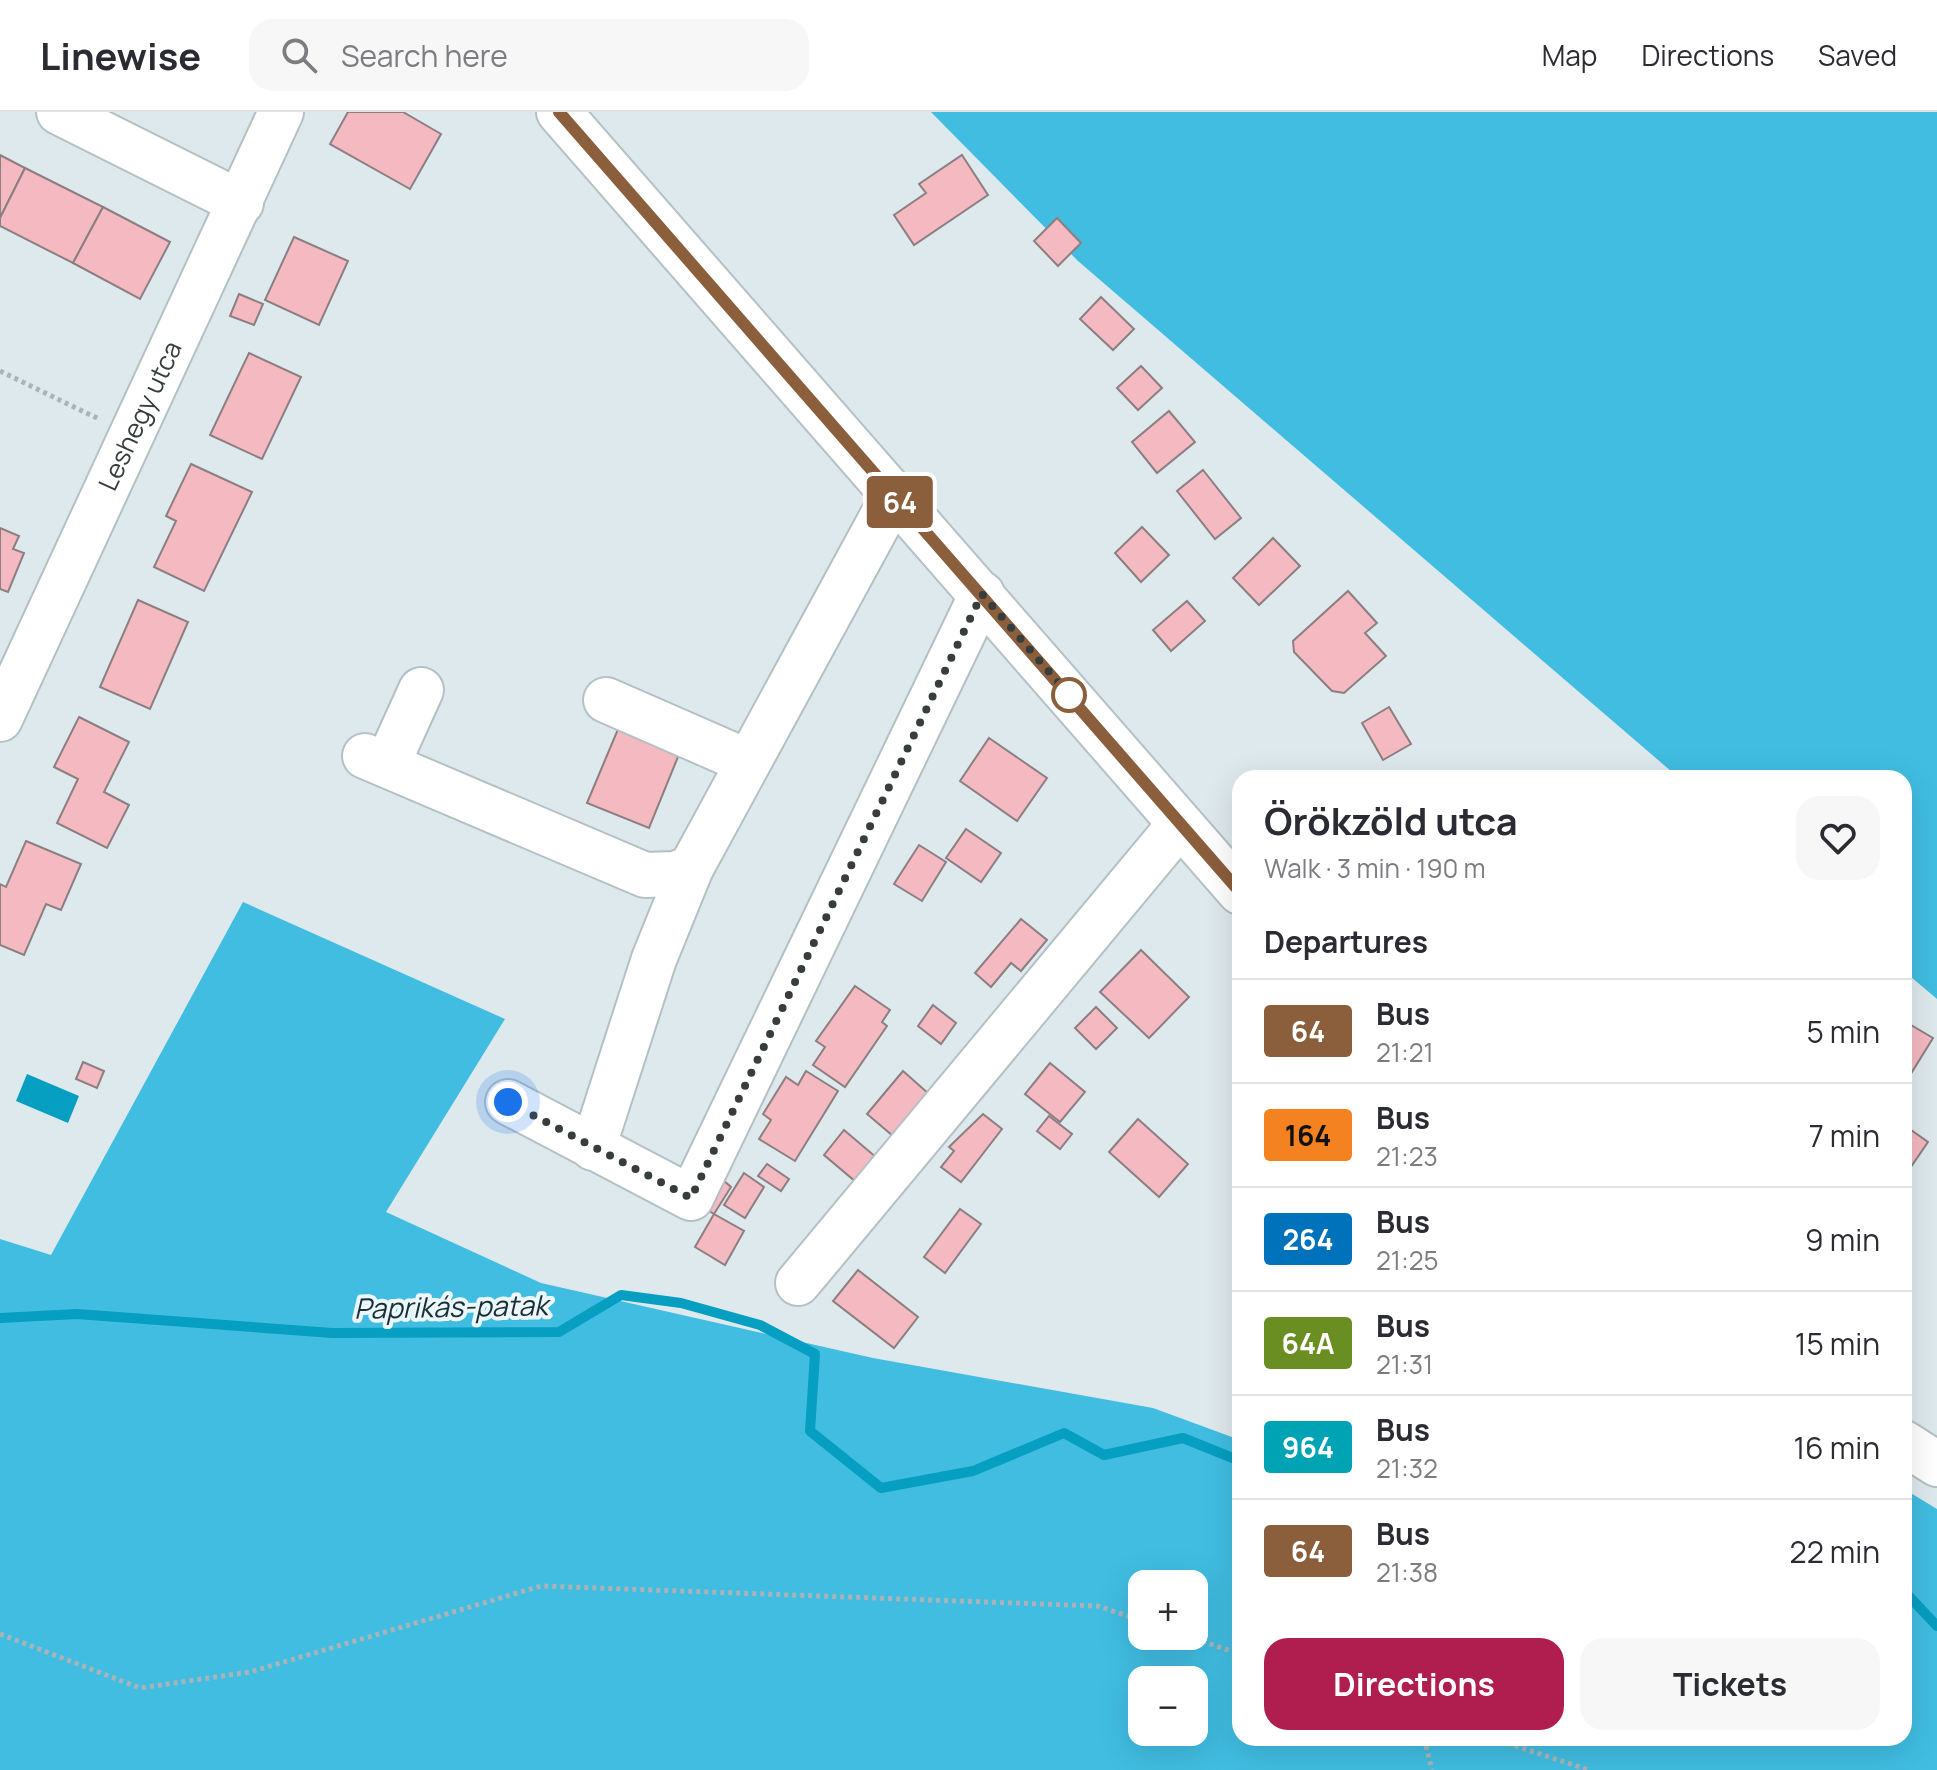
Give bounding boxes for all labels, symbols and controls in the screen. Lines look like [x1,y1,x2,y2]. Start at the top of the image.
search box [249,19,809,91]
text: Linewise [40,29,201,81]
icon: search [277,33,321,77]
text: Search here [341,35,508,76]
text: Map [1542,36,1597,74]
text: Directions [1641,36,1774,74]
text: Saved [1818,36,1897,74]
street label: Leshegy utca [89,335,190,496]
line badge: 64 [864,476,936,528]
text: 64 [883,483,917,521]
unlabelled marker [1052,678,1086,712]
text: Örökzöld utca [1264,794,1518,846]
button: heart [1796,796,1880,880]
text: Walk · 3 min · 190 m [1264,850,1486,886]
text: Departures [1264,921,1428,962]
text: Bus [1376,993,1430,1034]
text: 5 min [1806,1011,1880,1052]
text: 64 [1291,1012,1325,1050]
text: 21:21 [1376,1034,1434,1070]
your location [488,1082,528,1122]
text: Bus [1376,1097,1430,1138]
text: 7 min [1809,1115,1880,1156]
text: 164 [1285,1116,1331,1154]
text: 21:23 [1376,1138,1438,1174]
text: Bus [1376,1201,1430,1242]
text: 9 min [1805,1219,1880,1260]
text: 264 [1282,1220,1334,1258]
text: 21:25 [1376,1242,1439,1278]
water label: Paprikás-patak [354,1285,552,1327]
text: Bus [1376,1305,1430,1346]
text: 15 min [1795,1323,1880,1364]
text: 64A [1282,1324,1334,1362]
text: 21:31 [1376,1346,1433,1382]
text: Bus [1376,1409,1430,1450]
text: 16 min [1793,1427,1880,1468]
text: 964 [1282,1428,1334,1466]
text: 21:32 [1376,1450,1438,1486]
text: Bus [1376,1513,1430,1554]
text: 22 min [1790,1531,1880,1572]
text: 64 [1291,1532,1325,1570]
text: 21:38 [1376,1554,1438,1590]
map controls [1128,1570,1208,1746]
button: + [1128,1570,1208,1650]
button: Directions [1264,1638,1564,1730]
button: Tickets [1580,1638,1880,1730]
button: − [1128,1666,1208,1746]

